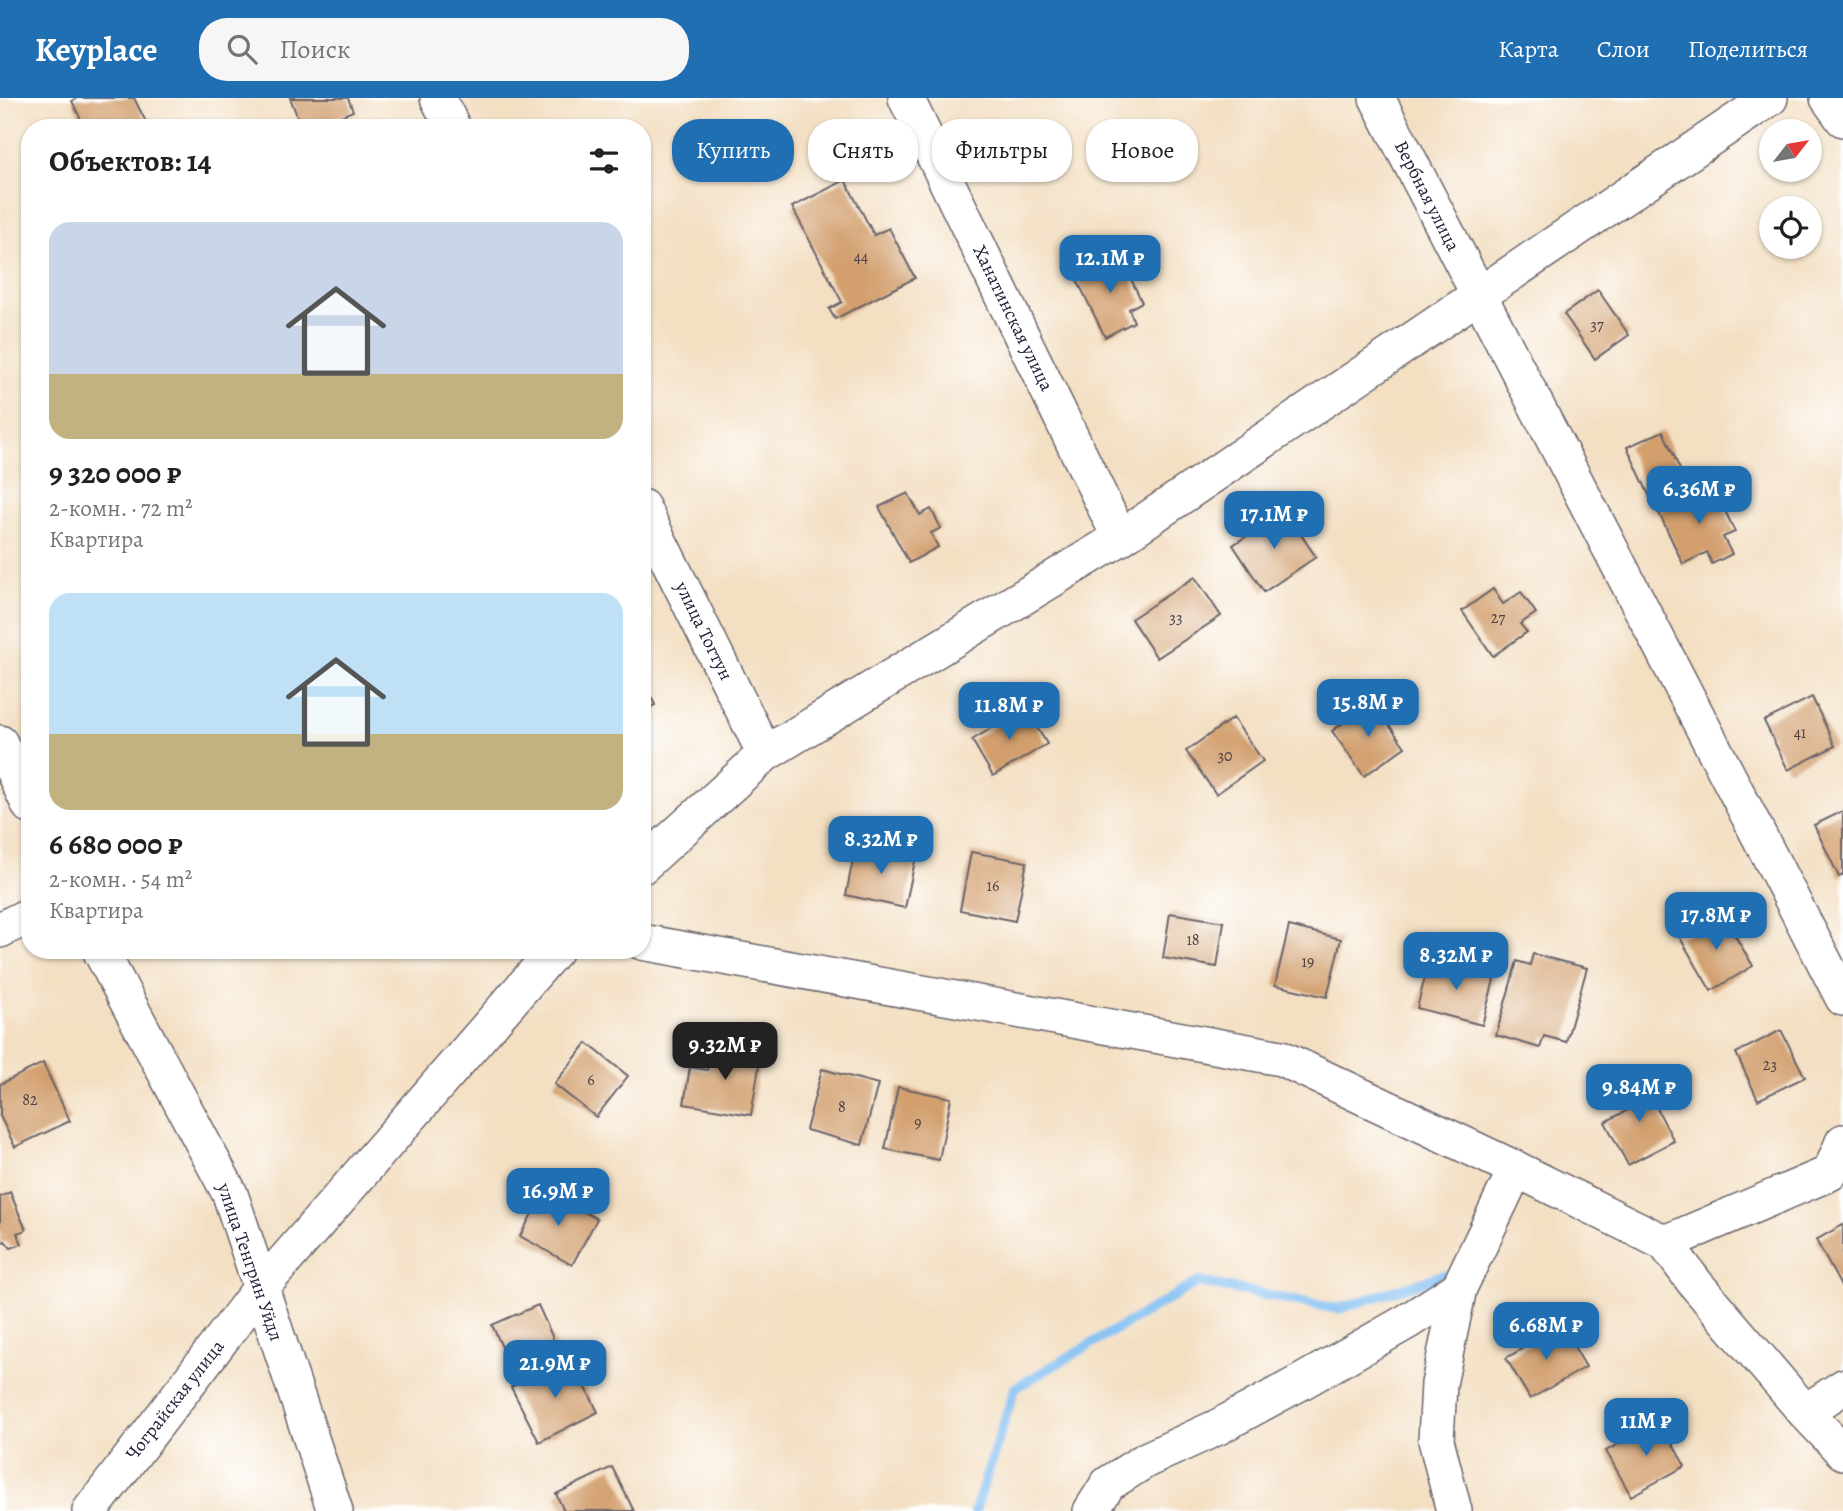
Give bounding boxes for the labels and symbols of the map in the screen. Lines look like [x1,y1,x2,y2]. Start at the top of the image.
north arrow [1759,119,1822,182]
street label: Вербная улица [1388,136,1466,256]
pin: 12.1M ₽ [1045,236,1175,295]
street label: Ханатинская улица [966,241,1060,396]
house number: 44 [854,246,868,268]
house number: 37 [1590,314,1604,336]
pin: 6.36M ₽ [1634,466,1764,526]
pin: 17.1M ₽ [1209,491,1339,551]
street label: улица Тогтун [668,576,739,685]
house number: 33 [1169,607,1183,629]
house number: 27 [1491,607,1505,629]
pin: 15.8M ₽ [1303,680,1433,739]
pin: 11.8M ₽ [944,682,1074,742]
house number: 41 [1794,722,1807,744]
house number: 30 [1217,745,1233,767]
pin: 8.32M ₽ [816,816,946,876]
house number: 16 [987,875,999,897]
pin: 17.8M ₽ [1651,892,1781,952]
house number: 18 [1186,929,1200,951]
pin: 8.32M ₽ [1391,932,1521,992]
house number: 19 [1302,951,1314,973]
pin: 9.32M ₽ [660,1023,790,1082]
house number: 23 [1763,1054,1777,1076]
pin: 9.84M ₽ [1574,1065,1704,1124]
house number: 6 [587,1069,595,1091]
house number: 82 [22,1089,38,1111]
house number: 8 [838,1096,846,1118]
house number: 9 [914,1112,922,1134]
pin: 16.9M ₽ [493,1168,623,1228]
street label: улица Тенгрин Уйдл [210,1179,289,1344]
pin: 6.68M ₽ [1481,1302,1611,1362]
street label: Чограйская улица [120,1334,230,1466]
pin: 21.9M ₽ [490,1340,620,1400]
pin: 11M ₽ [1597,1398,1695,1458]

